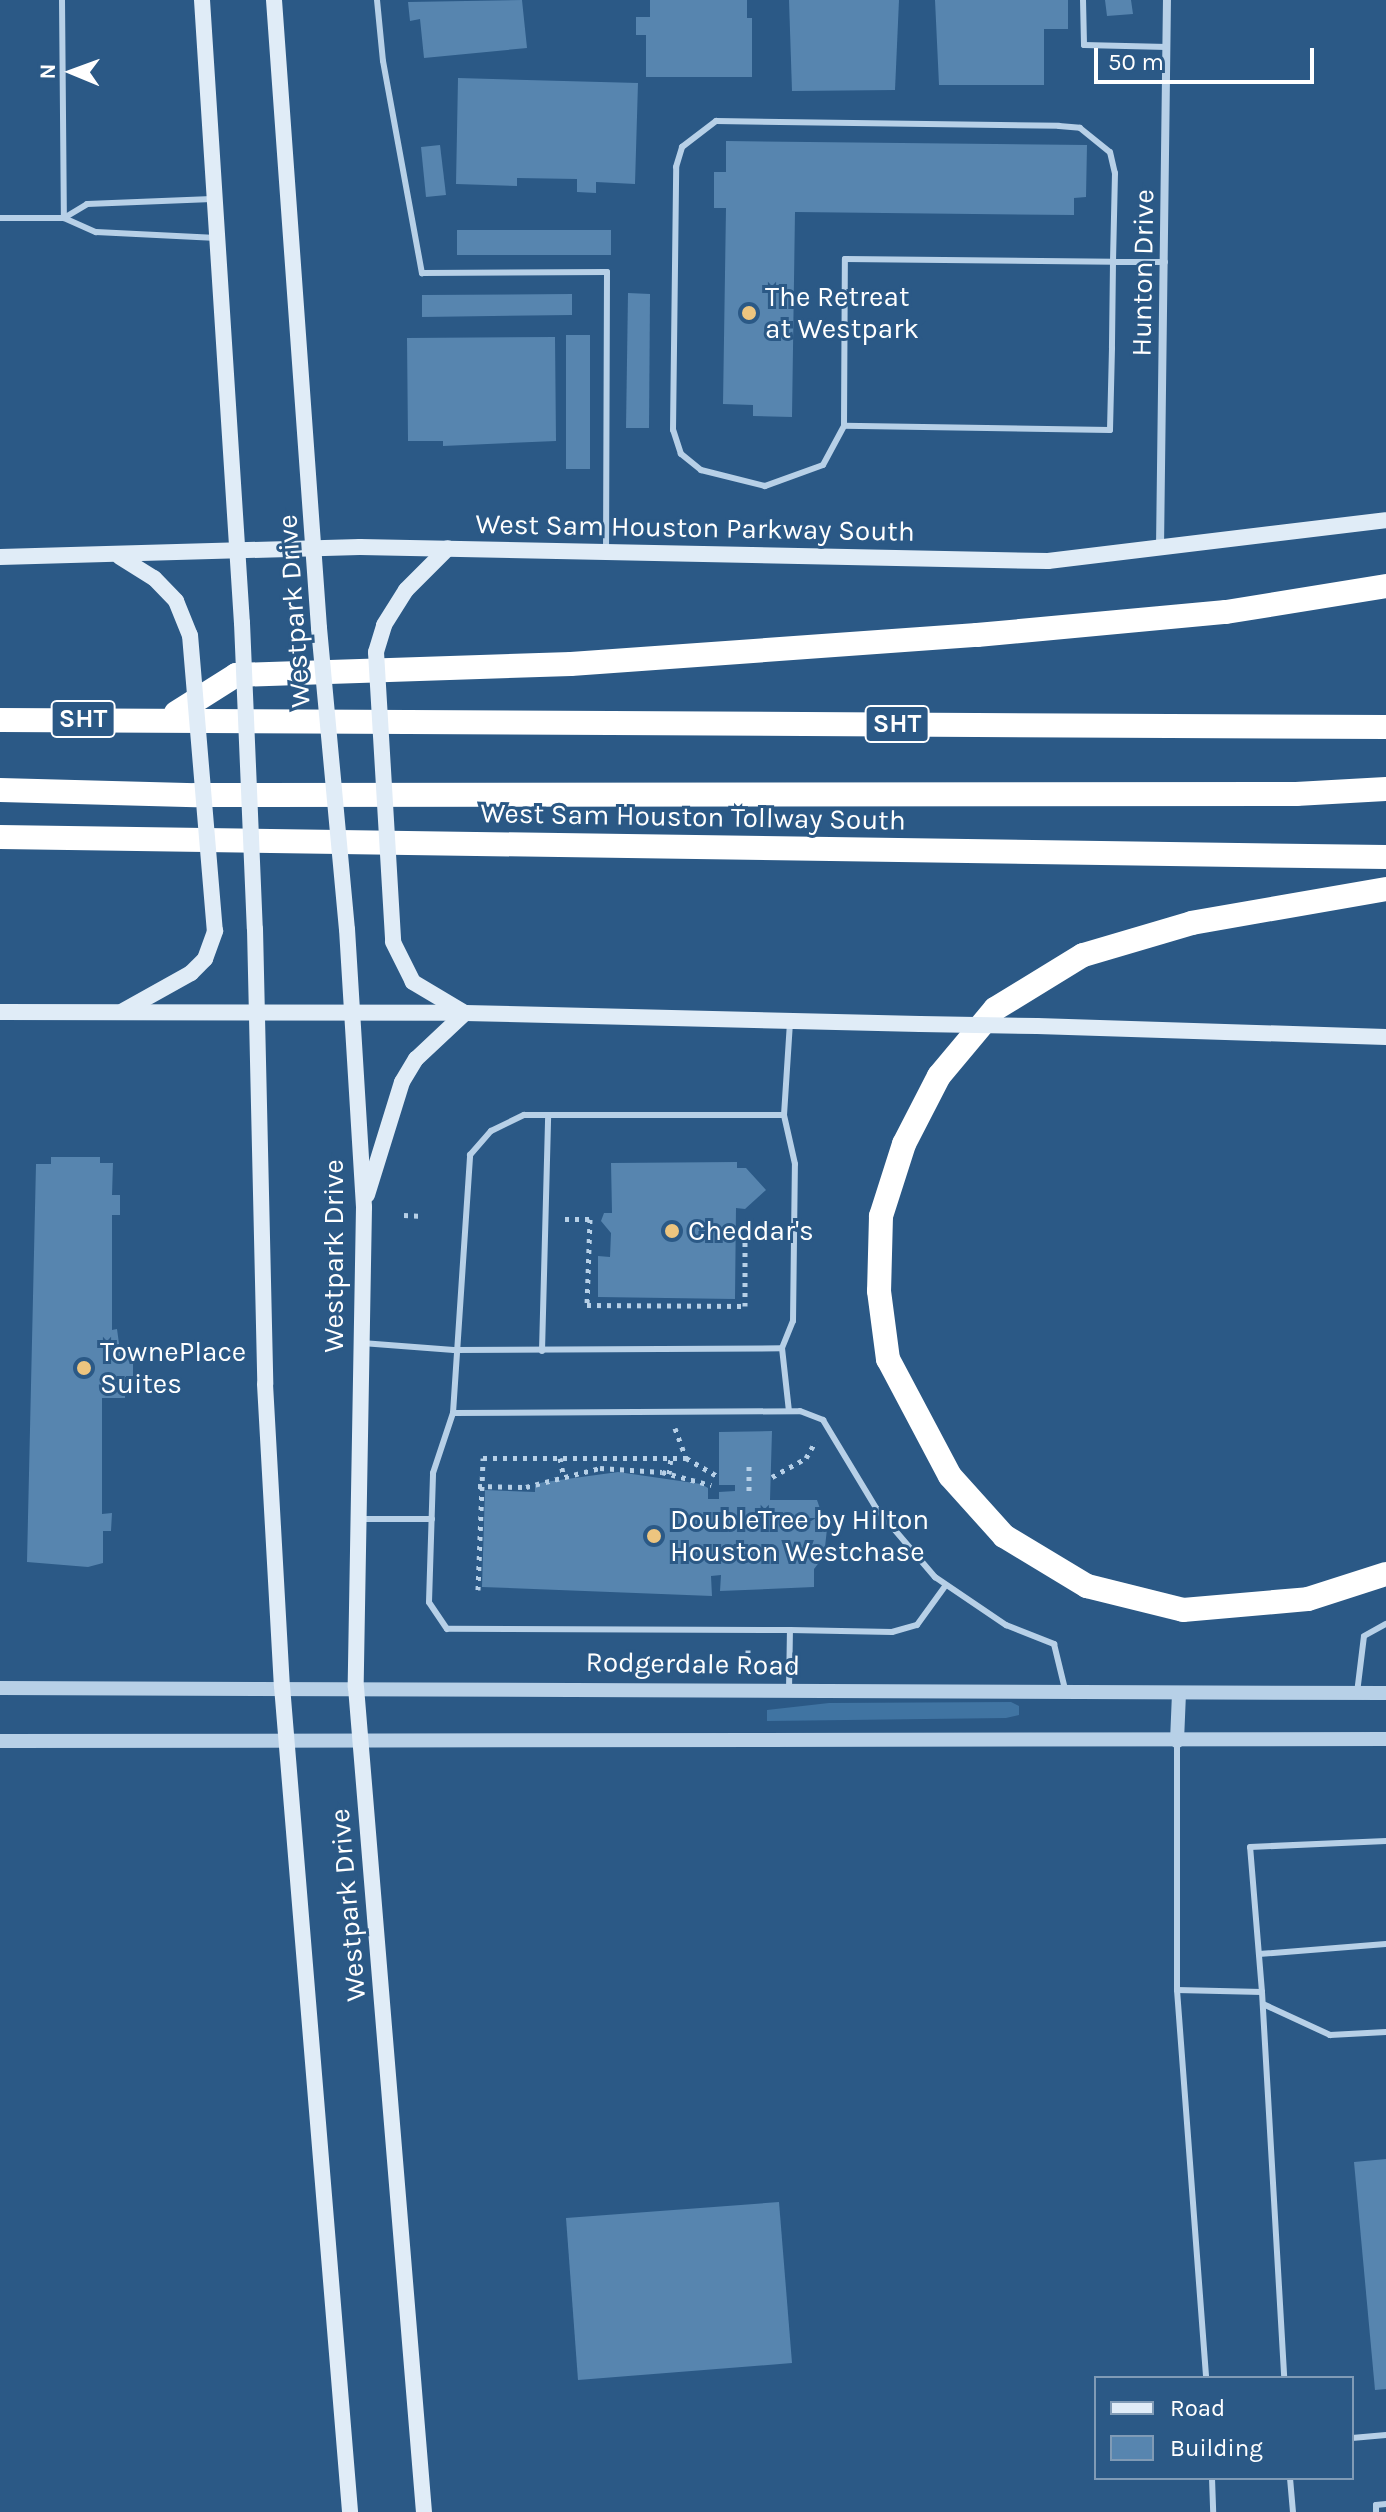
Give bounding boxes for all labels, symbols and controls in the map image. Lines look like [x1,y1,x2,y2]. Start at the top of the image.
north arrow [32,32,112,112]
scale bar [1098,32,1318,82]
text: 50 m [1108,48,1164,76]
text: N [35,63,61,80]
street label: Hunton Drive [1125,189,1161,357]
place label: The Retreat at Westpark [765,280,919,346]
marker: The Retreat at Westpark [740,304,758,322]
street label: West Sam Houston Parkway South [475,507,915,549]
street label: Westpark Drive [270,513,318,709]
road number: SHT [49,697,117,741]
road number: SHT [863,702,931,746]
street label: West Sam Houston Tollway South [480,796,906,838]
street label: Westpark Drive [317,1159,351,1353]
place label: Cheddar's [688,1214,814,1248]
marker: Cheddar's [663,1222,681,1240]
place label: TownePlace Suites [100,1335,246,1401]
marker: TownePlace Suites [75,1359,93,1377]
place label: DoubleTree by Hilton Houston Westchase [670,1503,929,1569]
marker: DoubleTree by Hilton Houston Westchase [645,1527,663,1545]
street label: Rodgerdale Road [585,1645,801,1683]
street label: Westpark Drive [323,1807,373,2003]
legend [1094,2376,1354,2480]
text: Road [1170,2394,1225,2422]
text: Building [1170,2434,1263,2462]

